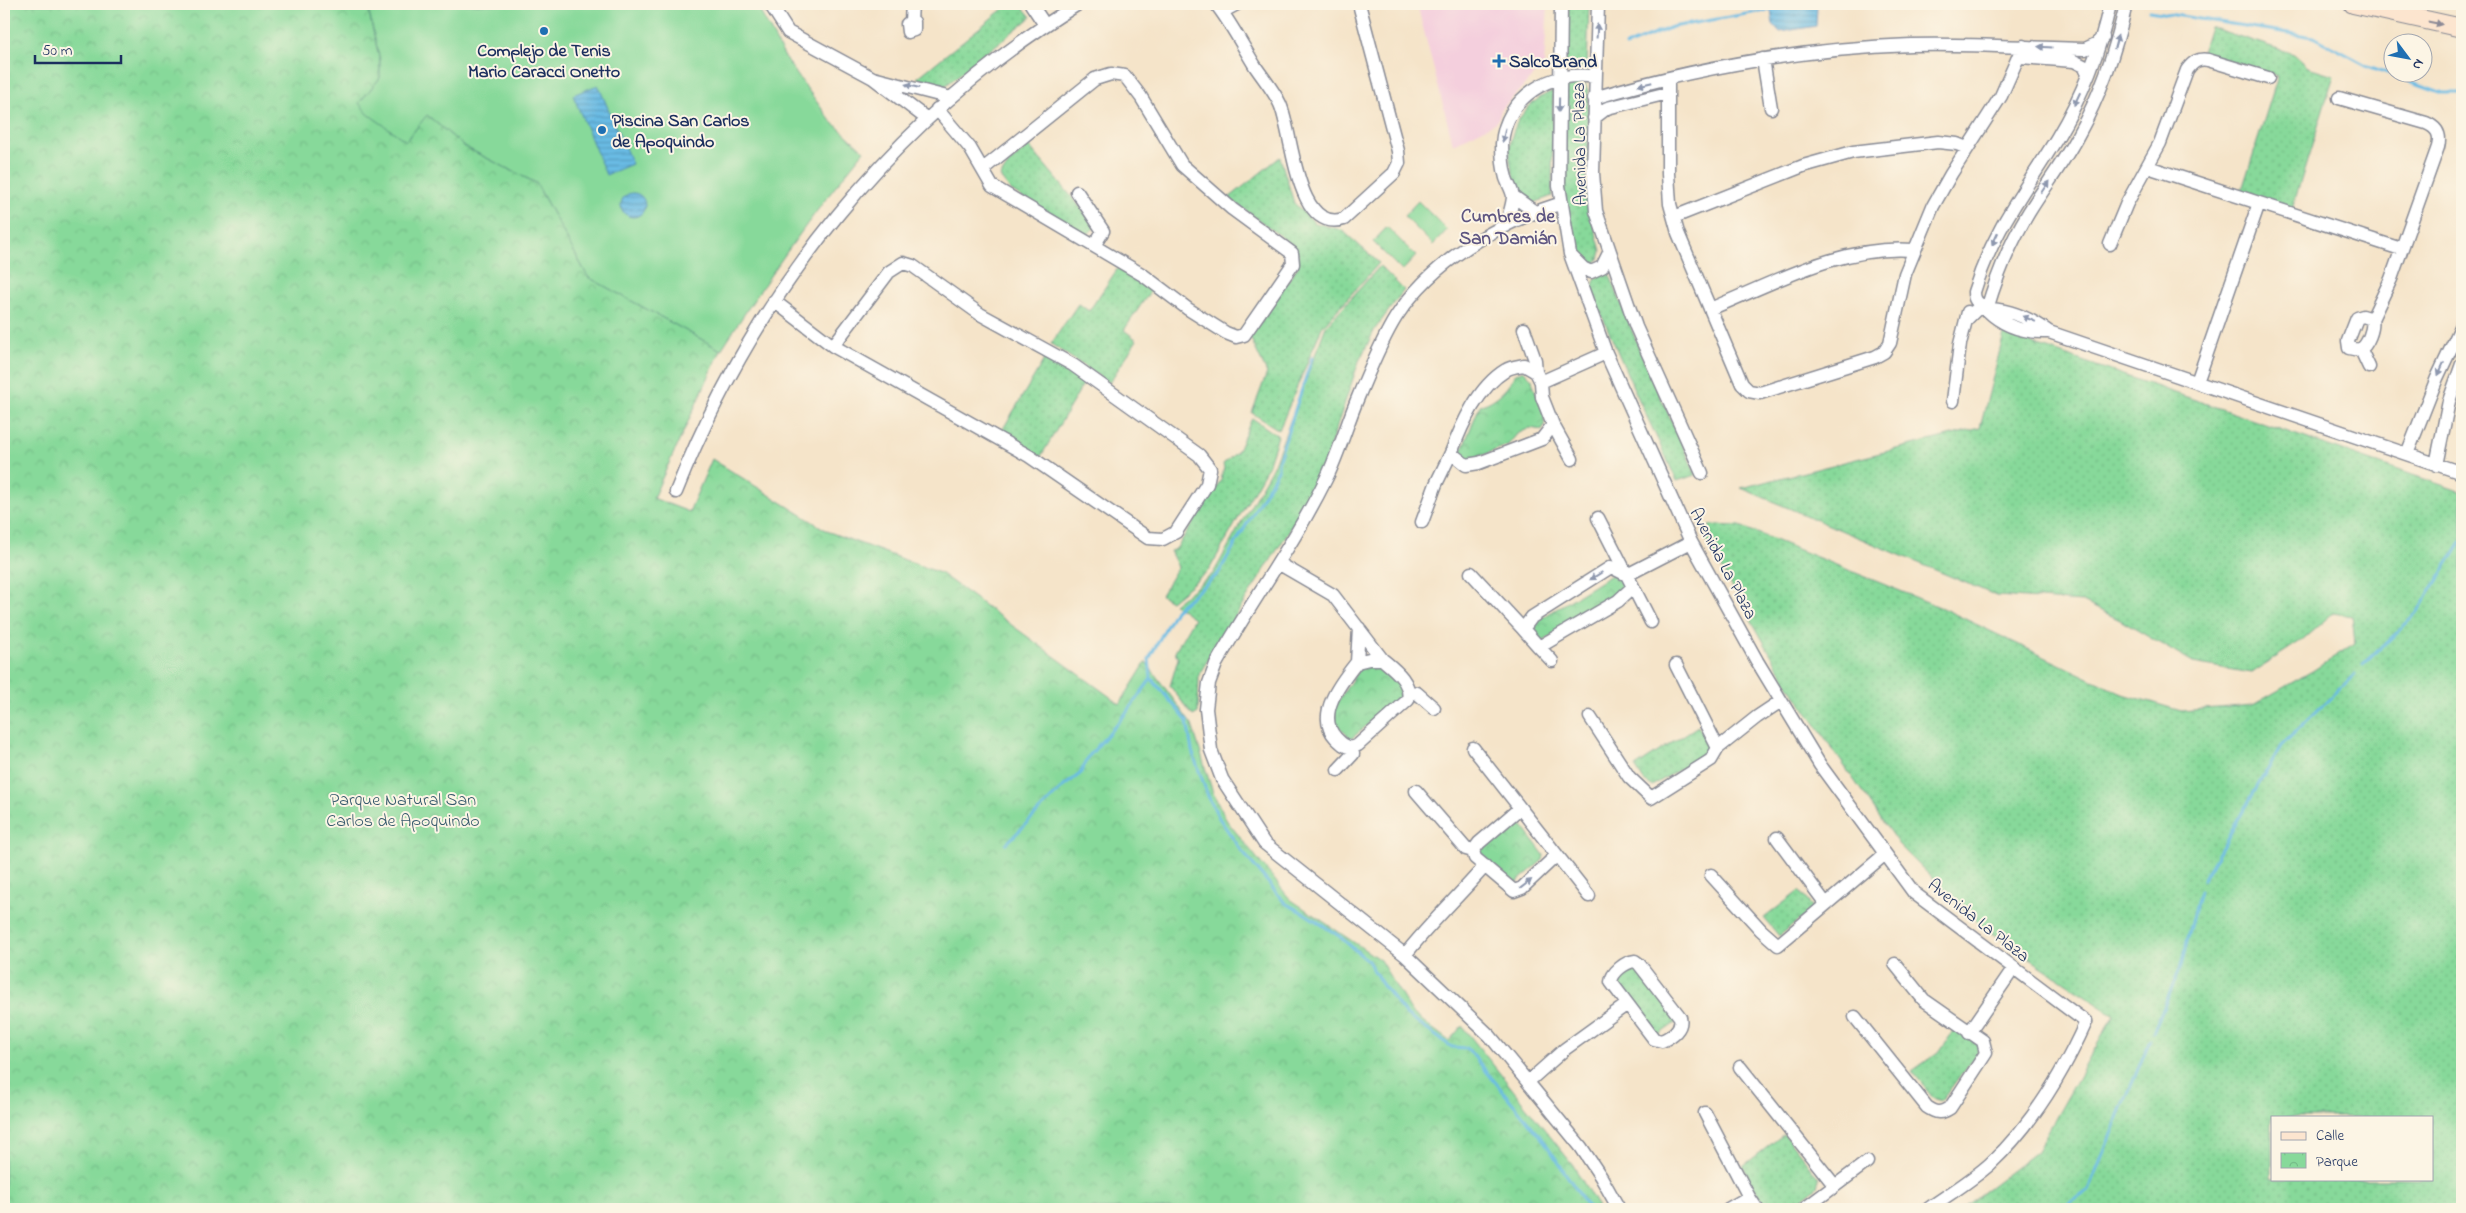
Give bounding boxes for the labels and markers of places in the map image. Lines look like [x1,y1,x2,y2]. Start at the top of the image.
marker: Complejo de Tenis Mario Caracci Onetto [538,25,550,37]
place label: Complejo de Tenis Mario Caracci Onetto [468,39,620,86]
place label: SalcoBrand [1509,50,1598,76]
marker: SalcoBrand [1493,55,1505,67]
place label: Piscina San Carlos de Apoquindo [612,109,749,156]
marker: Piscina San Carlos de Apoquindo [596,124,608,136]

